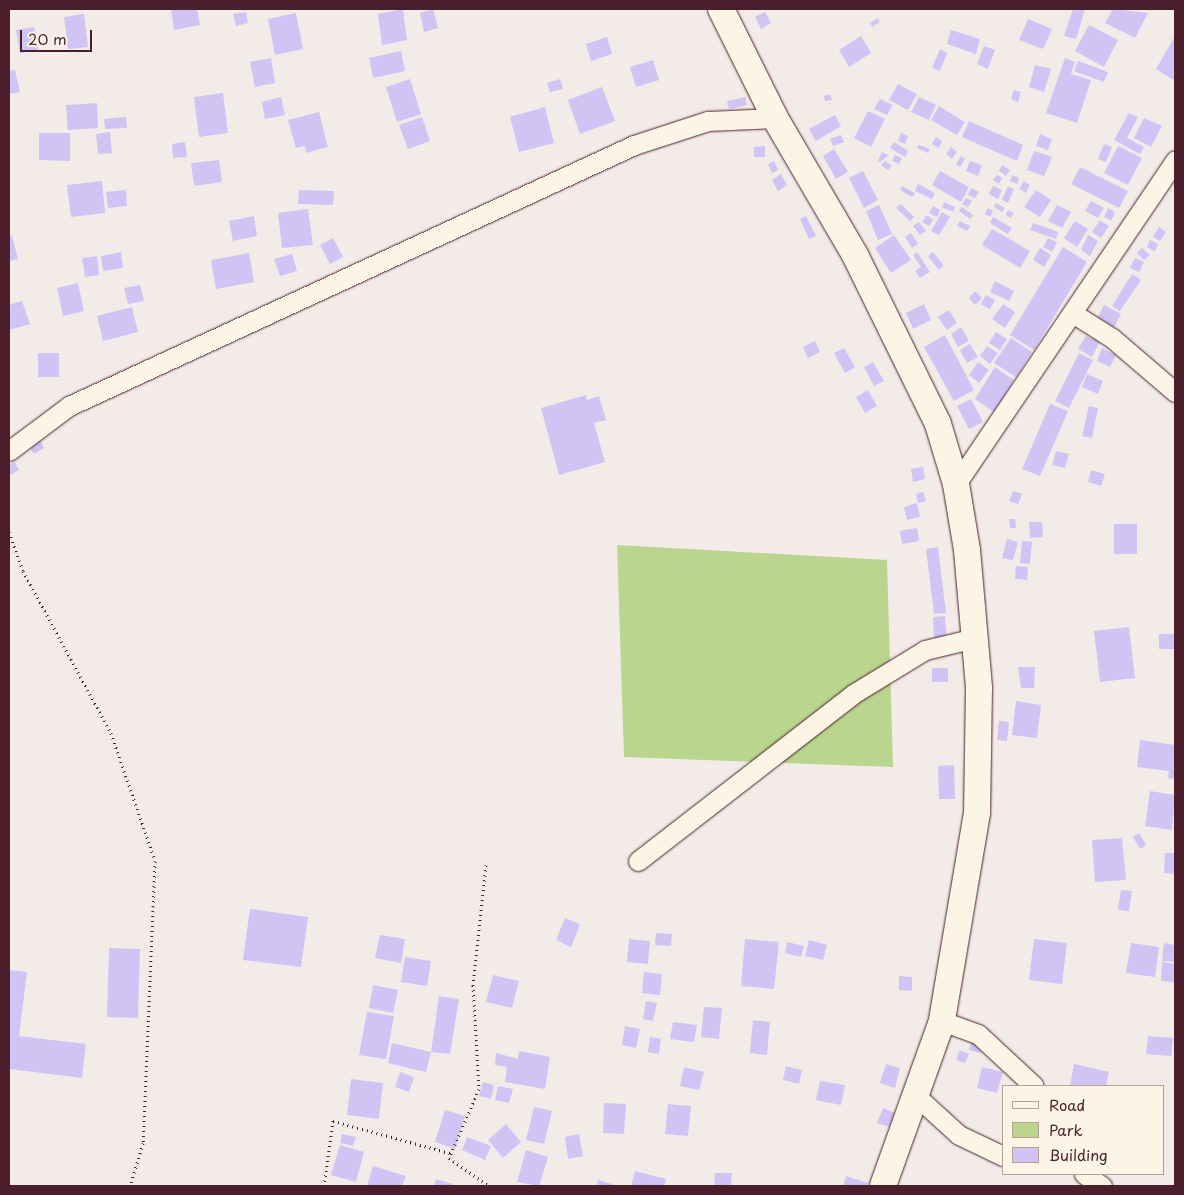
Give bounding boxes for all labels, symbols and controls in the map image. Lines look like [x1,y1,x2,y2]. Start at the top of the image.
scale bar [22,20,95,52]
text: 20 m [28,27,67,50]
legend [1002,1085,1164,1175]
text: Road [1049,1093,1085,1116]
text: Park [1049,1118,1083,1141]
text: Building [1049,1143,1108,1166]

